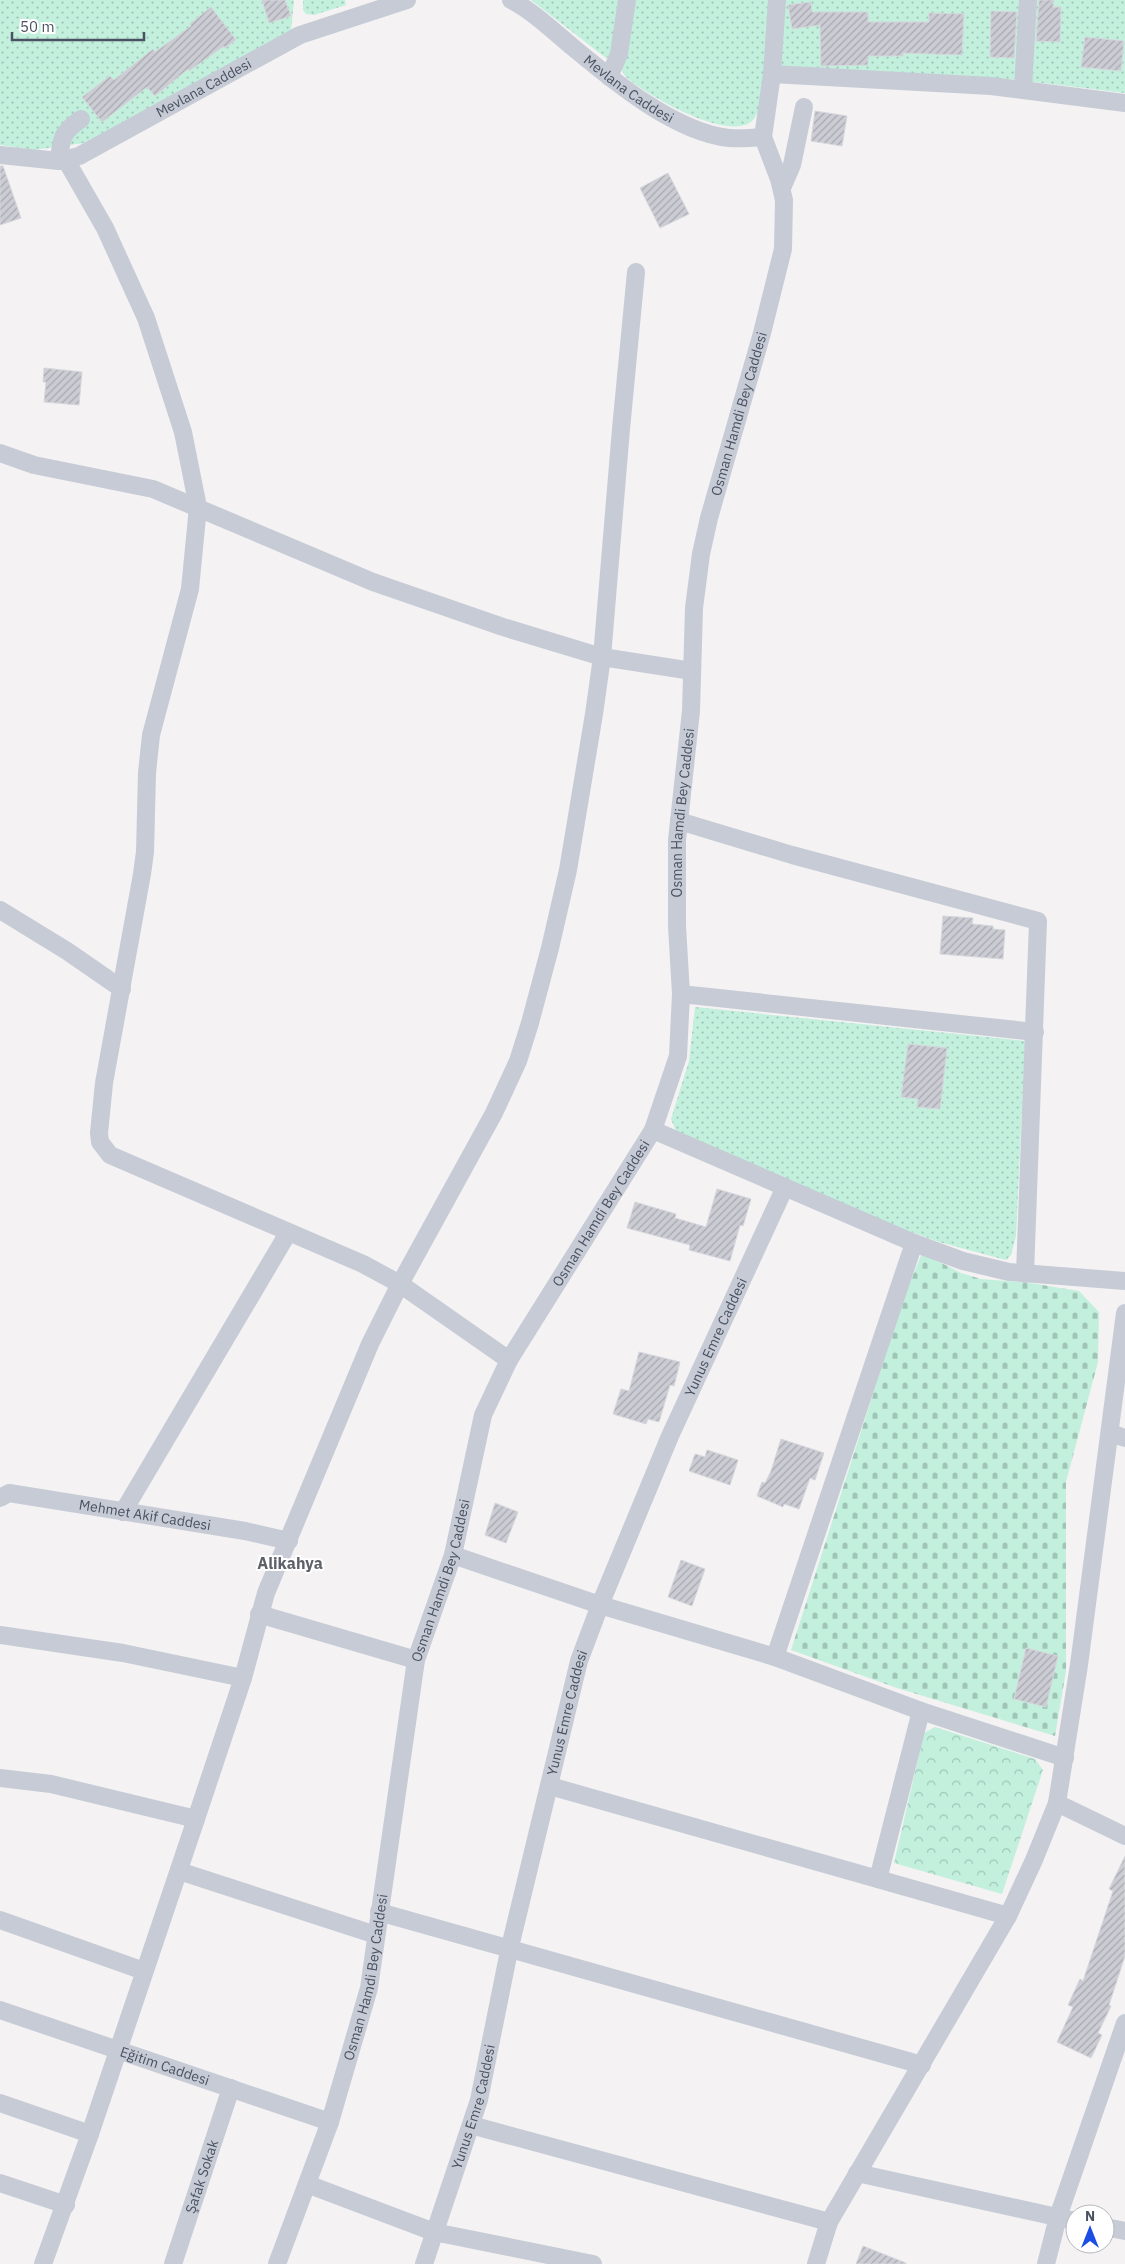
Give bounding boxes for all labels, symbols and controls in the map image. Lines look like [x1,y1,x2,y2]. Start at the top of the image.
scale bar [12,10,145,42]
text: 50 m [20,17,55,36]
street label: Mevlana Caddesi [580,51,677,127]
street label: Mevlana Caddesi [153,54,255,121]
street label: Osman Hamdi Bey Caddesi [707,330,771,498]
street label: Osman Hamdi Bey Caddesi [668,727,698,897]
street label: Osman Hamdi Bey Caddesi [548,1136,654,1290]
street label: Yunus Emre Caddesi [681,1275,751,1399]
street label: Mehmet Akif Caddesi [78,1495,212,1534]
street label: Osman Hamdi Bey Caddesi [407,1497,474,1664]
district label: Alikahya [257,1553,323,1573]
street label: Yunus Emre Caddesi [543,1647,591,1778]
street label: Osman Hamdi Bey Caddesi [339,1893,391,2063]
street label: Eğitim Caddesi [118,2042,212,2089]
street label: Yunus Emre Caddesi [447,2043,499,2171]
street label: Şafak Sokak [181,2137,223,2216]
north arrow [1065,2204,1115,2254]
text: N [1085,2207,1095,2225]

